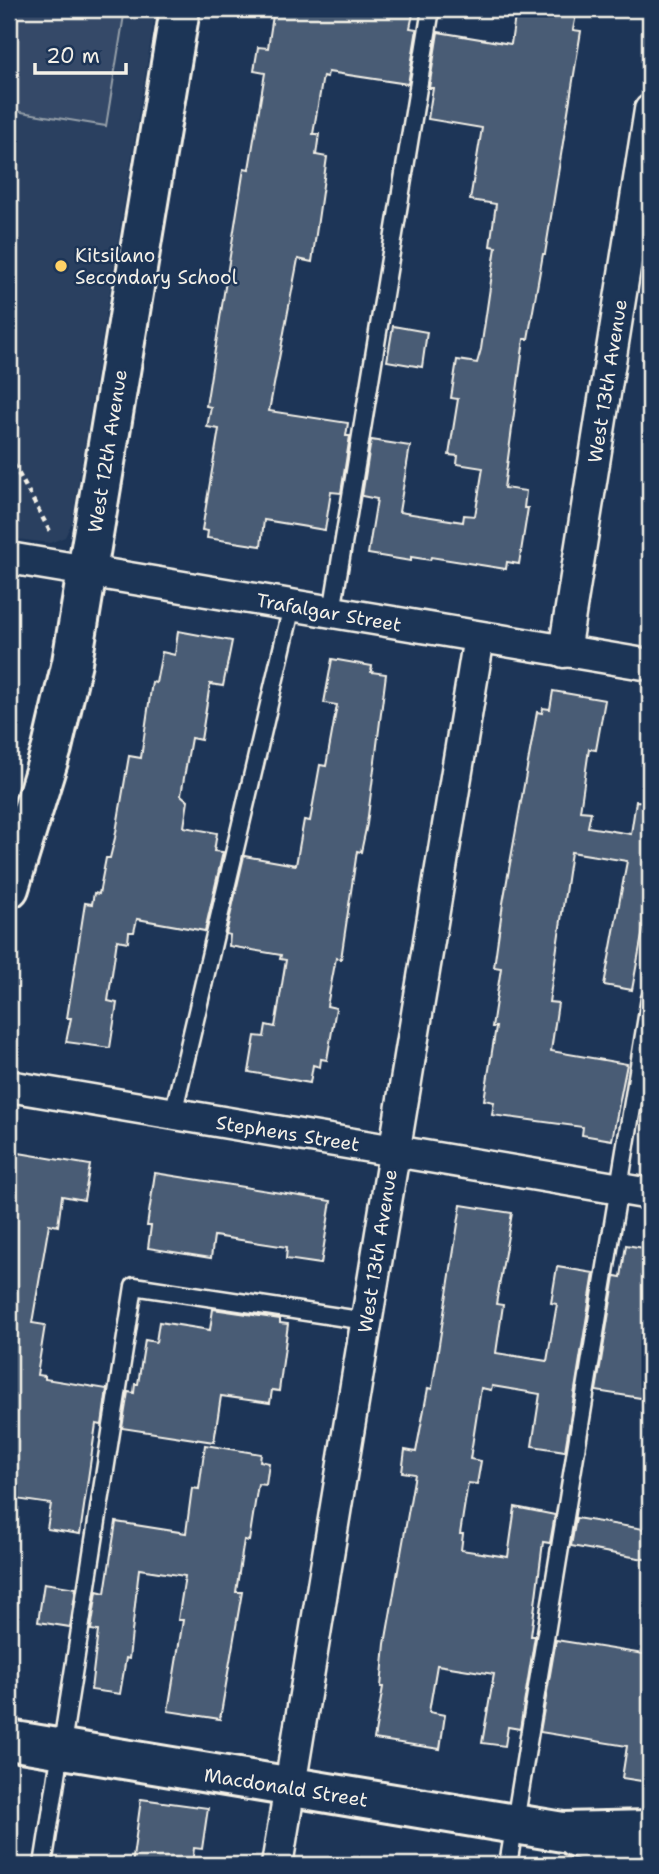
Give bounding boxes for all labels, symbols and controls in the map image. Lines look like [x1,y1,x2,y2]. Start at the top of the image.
scale bar [35,32,126,76]
text: 20 m [46,42,100,70]
place label: Kitsilano Secondary School [75,243,238,290]
marker: Kitsilano Secondary School [53,258,69,274]
street label: West 13th Avenue [582,298,633,465]
street label: West 12th Avenue [82,368,133,534]
street label: Trafalgar Street [254,587,403,638]
street label: Stephens Street [214,1110,361,1157]
street label: West 13th Avenue [352,1168,403,1335]
street label: Macdonald Street [202,1762,370,1813]

